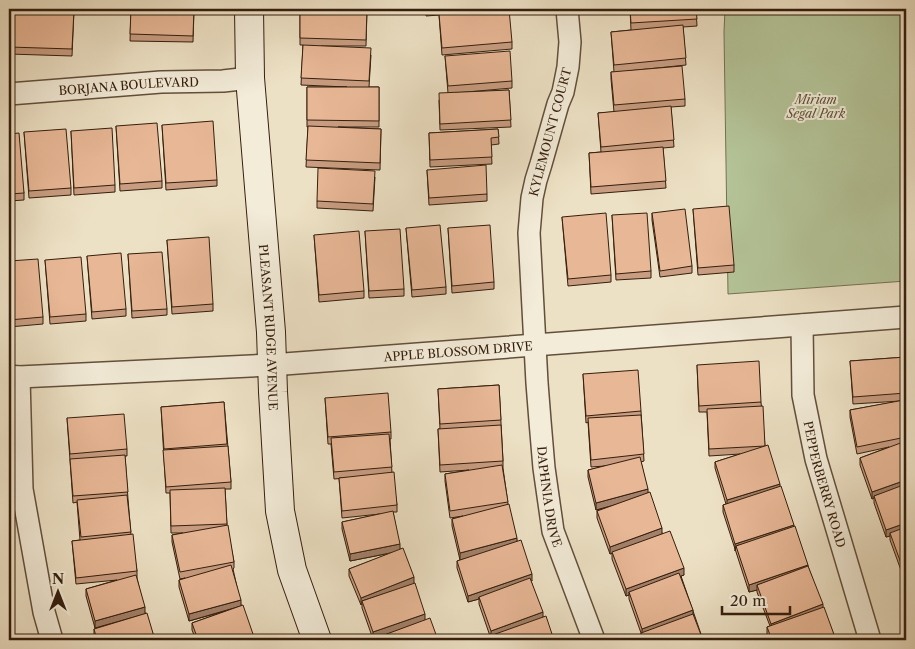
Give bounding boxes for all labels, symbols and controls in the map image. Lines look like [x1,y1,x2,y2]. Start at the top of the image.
street label: KYLEMOUNT COURT [526,66,574,198]
street label: BORJANA BOULEVARD [58,74,199,98]
park label: Miriam Segal Park [786,92,846,121]
street label: PLEASANT RIDGE AVENUE [256,243,282,411]
street label: APPLE BLOSSOM DRIVE [382,338,533,364]
street label: PEPPERBERRY ROAD [801,420,850,550]
street label: DAPHNIA DRIVE [535,445,566,549]
north arrow [32,566,82,616]
text: N [52,570,64,588]
scale bar [722,584,790,616]
text: 20 m [730,591,766,610]

